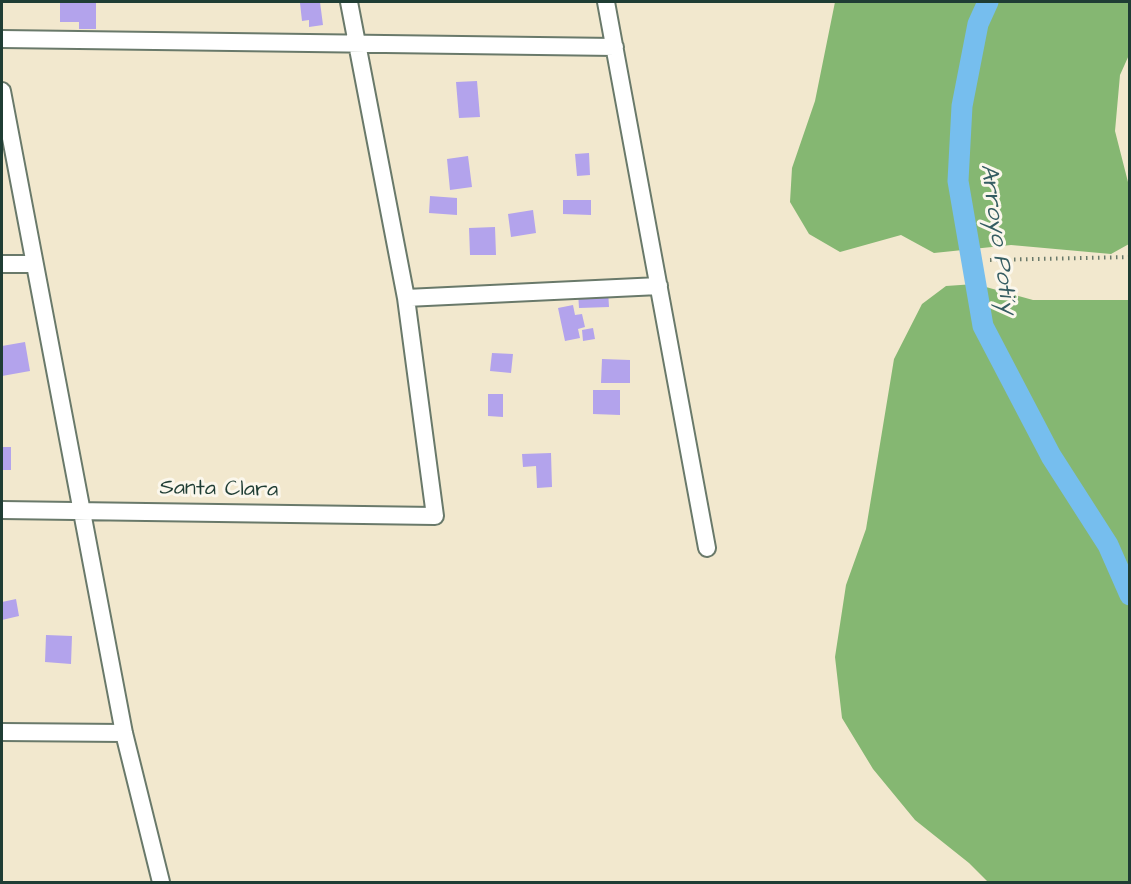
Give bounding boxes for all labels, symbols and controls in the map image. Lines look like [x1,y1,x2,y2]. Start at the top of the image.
water label: Arroyo Poti´y [972,162,1022,316]
street label: Santa Clara [159,476,279,504]

